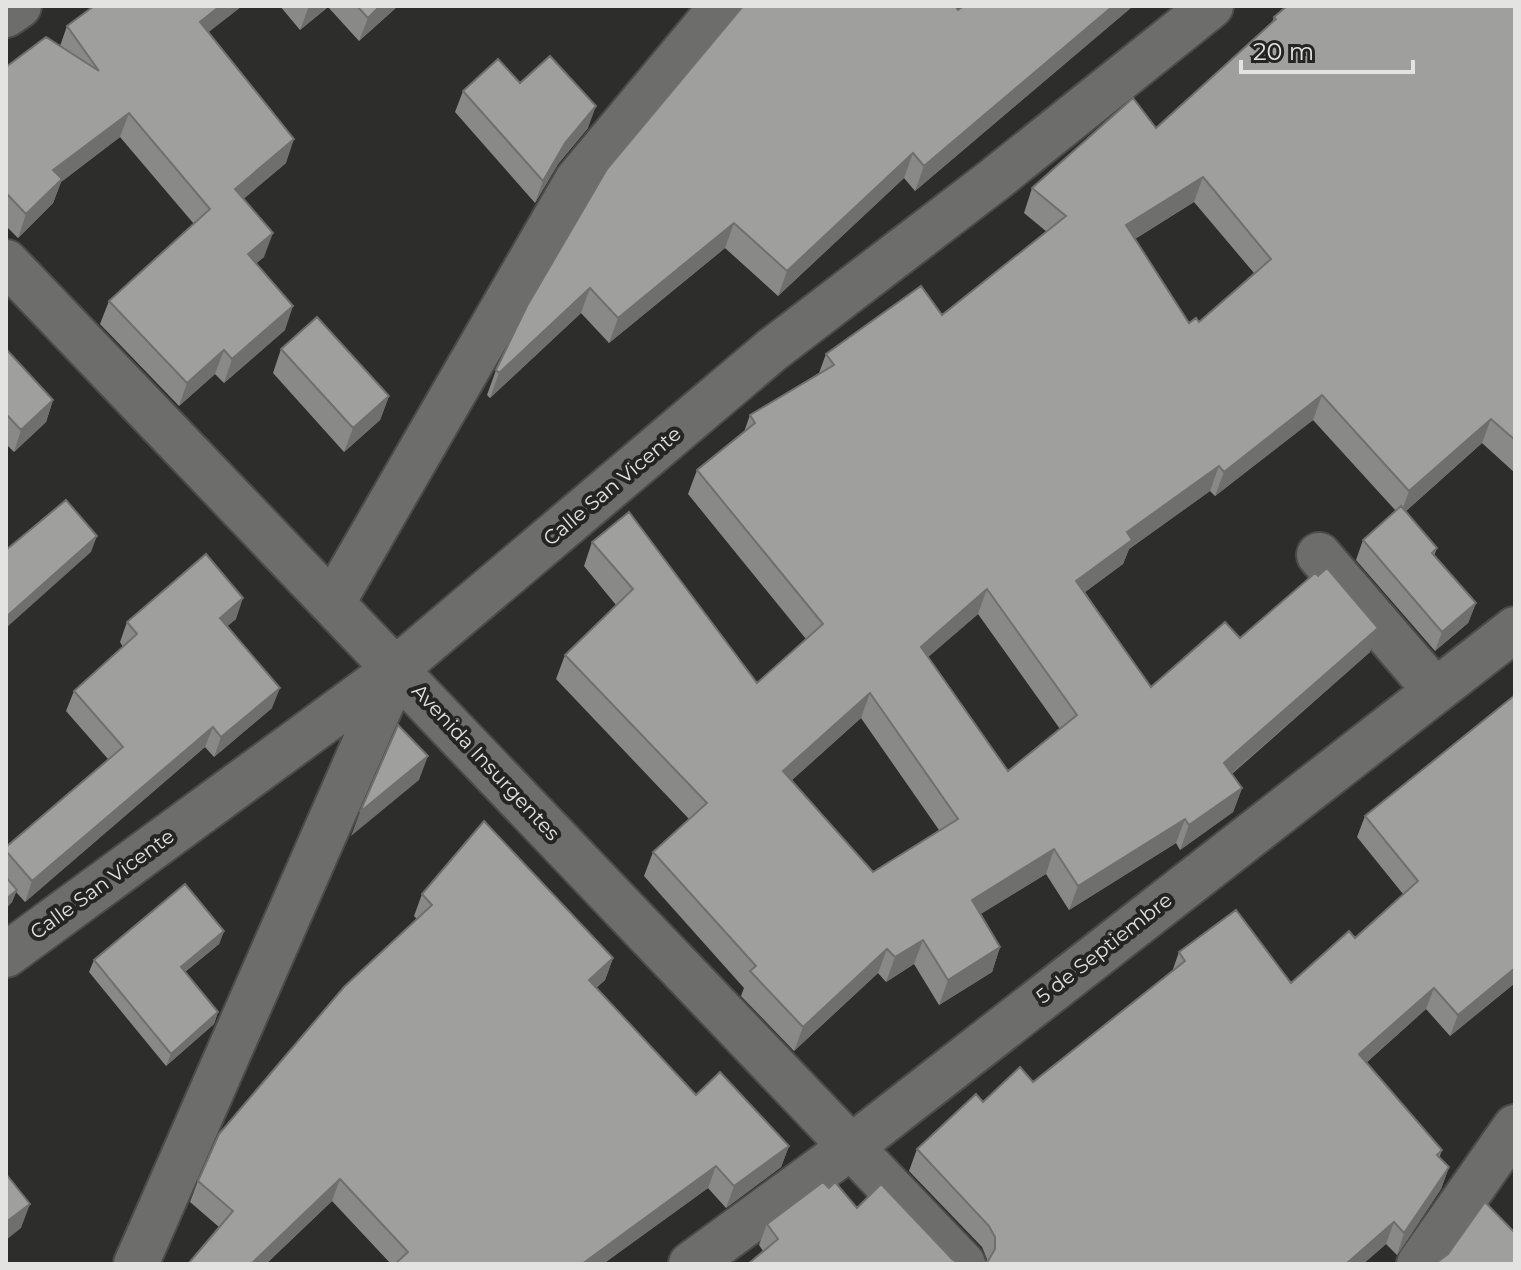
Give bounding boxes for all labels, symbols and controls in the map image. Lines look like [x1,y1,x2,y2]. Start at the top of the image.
scale bar [1241,24,1413,74]
text: 20 m [1253,37,1314,66]
street label: Calle San Vicente [538,421,686,551]
street label: Avenida Insurgentes [407,679,565,845]
street label: Calle San Vicente [25,824,179,944]
street label: 5 de Septiembre [1031,888,1177,1008]

